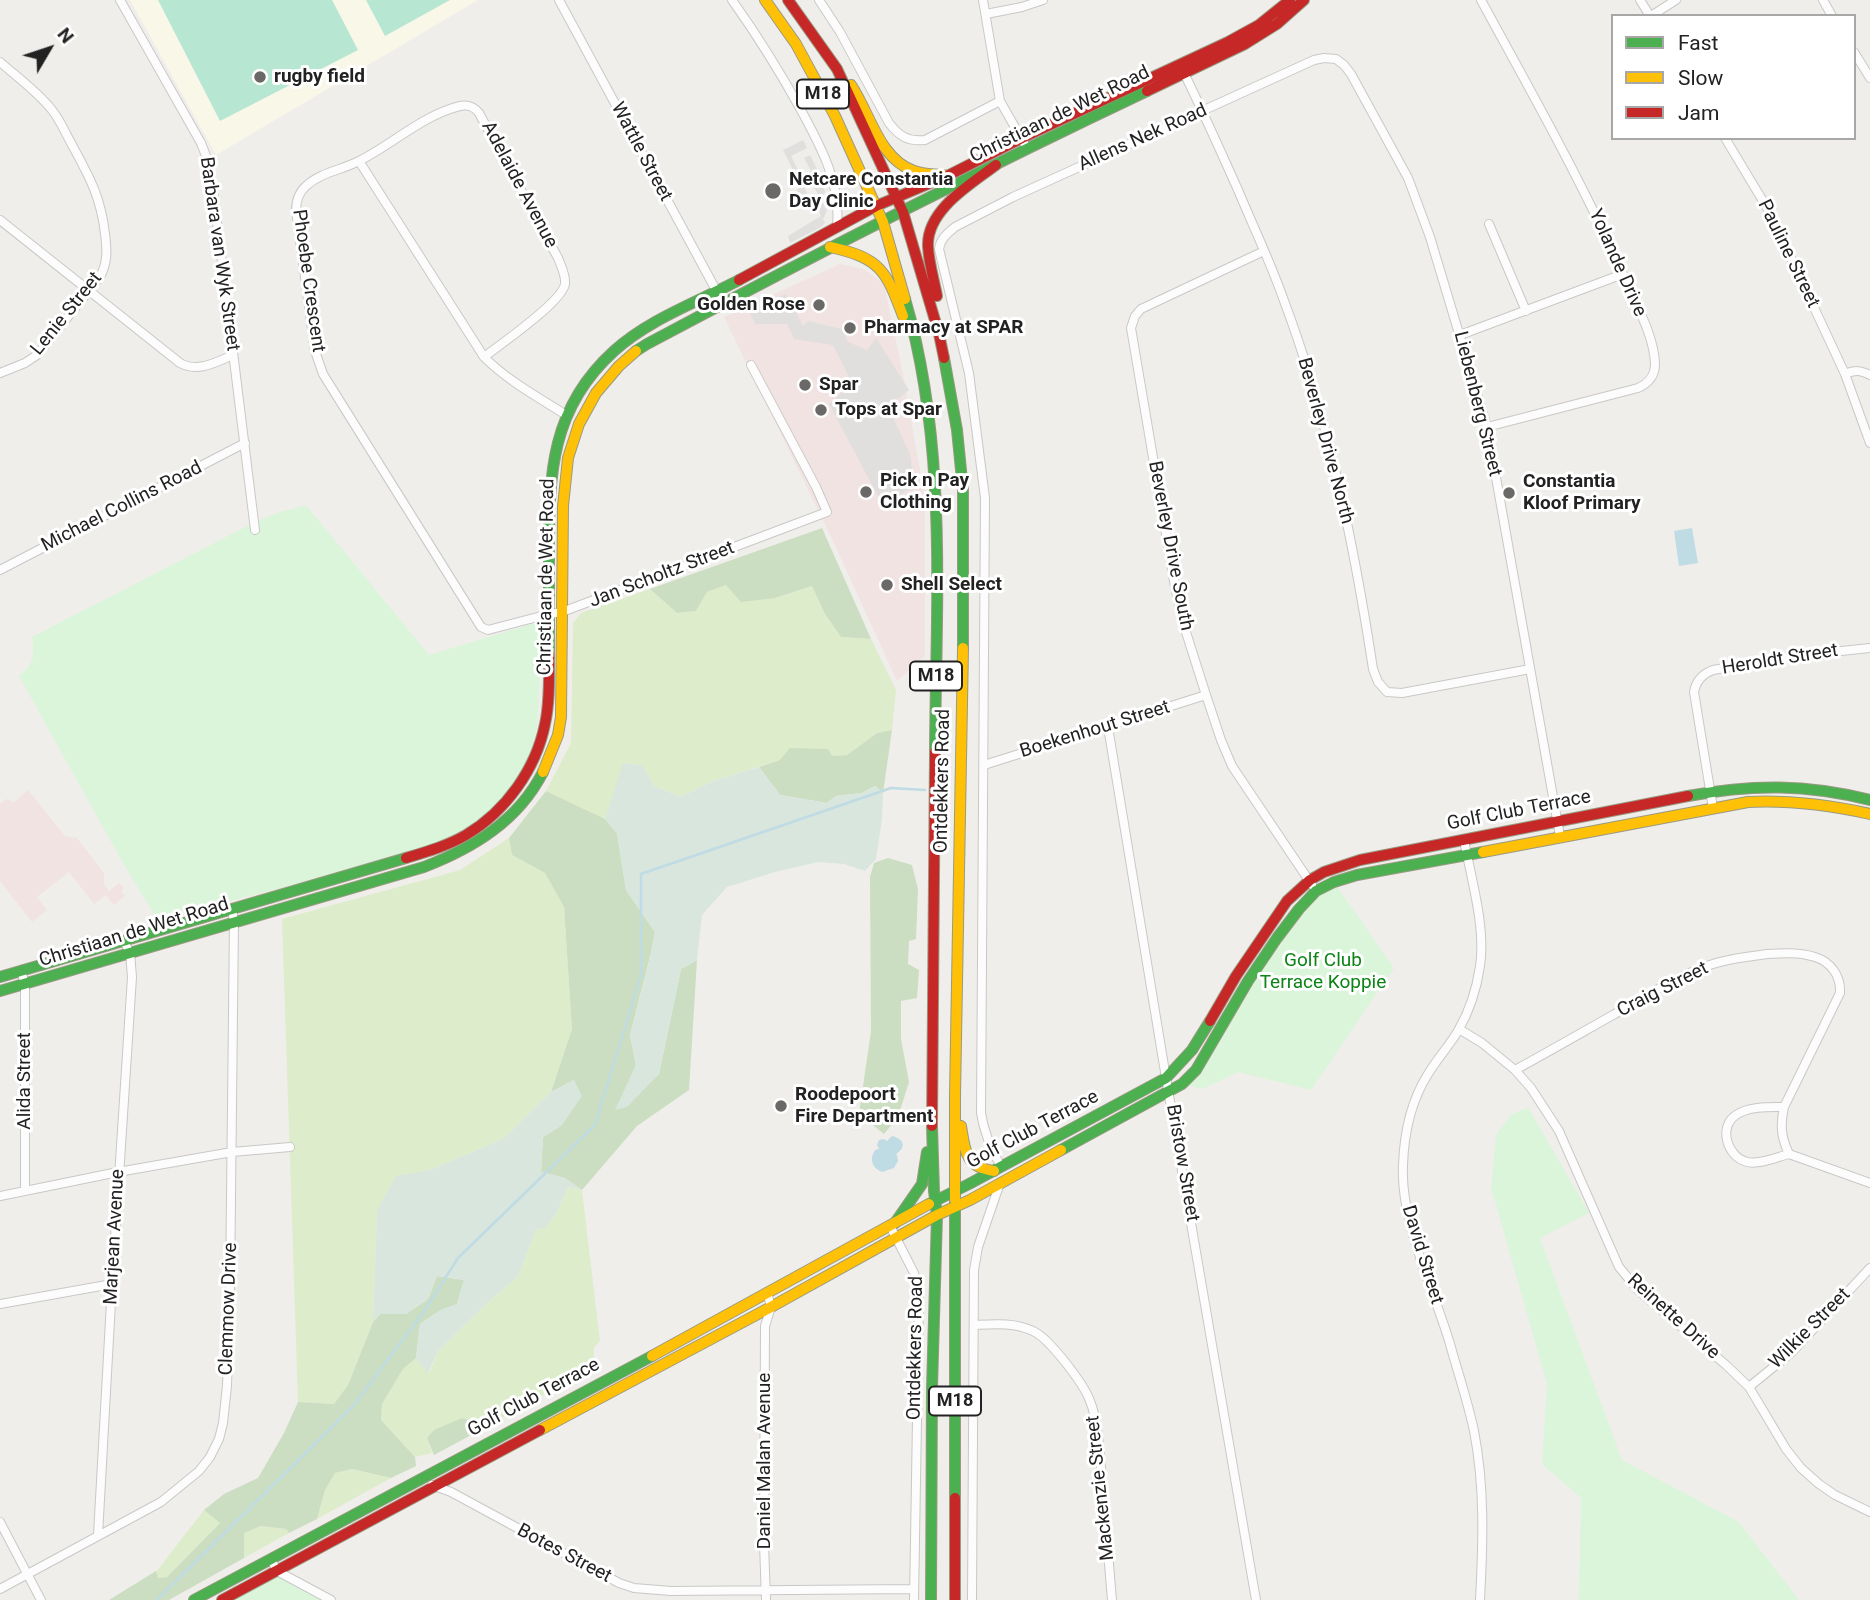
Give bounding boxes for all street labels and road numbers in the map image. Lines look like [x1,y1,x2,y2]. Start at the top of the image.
street label: Christiaan de Wet Road [966,62,1154,168]
road number: M18 [797,80,849,108]
street label: Wattle Street [605,99,677,205]
street label: Allens Nek Road [1075,99,1211,177]
street label: Adelaide Avenue [476,118,562,252]
street label: Barbara van Wyk Street [194,156,244,352]
street label: Pauline Street [1752,196,1824,312]
street label: Yolande Drive [1583,206,1651,320]
street label: Phoebe Crescent [287,208,329,354]
street label: Lenie Street [27,268,107,360]
street label: Liebenberg Street [1448,329,1506,479]
street label: Beverley Drive North [1292,355,1358,527]
street label: Michael Collins Road [38,457,206,557]
street label: Beverley Drive South [1142,459,1198,633]
street label: Christiaan de Wet Road [534,478,560,676]
street label: Jan Scholtz Street [586,537,738,613]
street label: Heroldt Street [1720,640,1840,680]
road number: M18 [910,662,962,690]
street label: Boekenhout Street [1017,696,1173,764]
street label: Ontdekkers Road [930,709,956,853]
street label: Golf Club Terrace [1445,786,1593,836]
street label: Christiaan de Wet Road [36,893,232,973]
street label: Craig Street [1614,957,1712,1023]
street label: Alida Street [14,1032,36,1130]
street label: Golf Club Terrace [963,1086,1103,1174]
street label: Bristow Street [1160,1103,1204,1223]
street label: Marjean Avenue [100,1169,130,1305]
street label: David Street [1396,1203,1448,1307]
street label: Clemmow Drive [215,1242,243,1376]
street label: Reinette Drive [1622,1269,1724,1365]
street label: Ontdekkers Road [903,1276,929,1420]
street label: Wilkie Street [1765,1284,1855,1374]
street label: Golf Club Terrace [464,1354,604,1442]
street label: Daniel Malan Avenue [754,1373,776,1549]
road number: M18 [929,1386,981,1416]
street label: Mackenzie Street [1082,1414,1120,1562]
street label: Botes Street [513,1520,615,1588]

